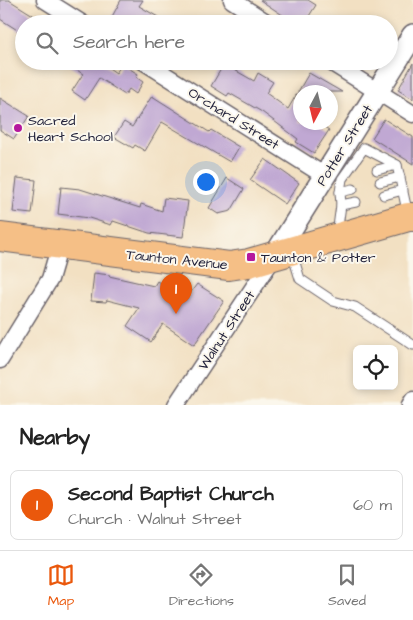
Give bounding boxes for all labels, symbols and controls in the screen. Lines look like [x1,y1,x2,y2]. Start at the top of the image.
search box [15,15,398,70]
icon: search [33,29,61,57]
text: Search here [73,29,185,56]
street label: Orchard Street [184,83,283,155]
north arrow [293,85,338,130]
street label: Potter Street [312,101,378,190]
place label: Sacred Heart School [28,111,113,147]
marker: Sacred Heart School [12,122,24,134]
your location [193,169,219,195]
street label: Taunton Avenue [125,245,229,275]
place label: Taunton & Potter [261,248,376,268]
marker: Taunton & Potter [245,251,257,263]
pin: 1 [160,273,192,314]
street label: Walnut Street [194,287,260,374]
map controls [353,345,398,390]
button: locate [353,345,398,390]
text: Nearby [20,423,90,452]
text: Second Baptist Church [68,481,274,508]
text: 1 [36,494,38,516]
text: 60 m [353,494,392,516]
text: Church · Walnut Street [68,508,241,530]
tab: Map [47,561,75,611]
tab: Directions [169,561,234,611]
tab: Saved [328,561,366,611]

